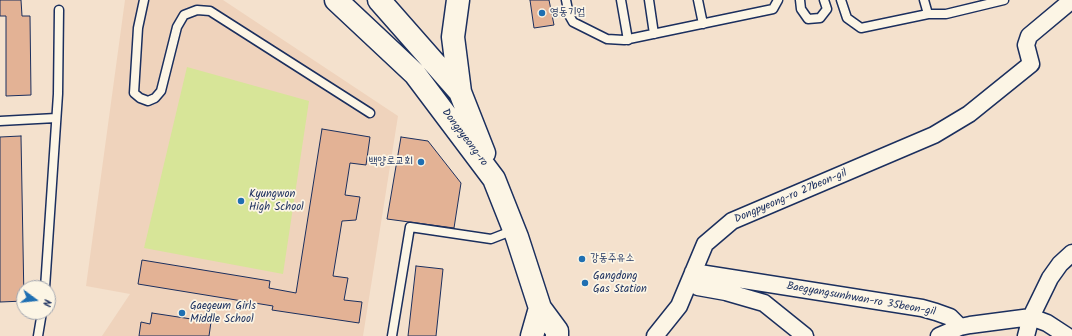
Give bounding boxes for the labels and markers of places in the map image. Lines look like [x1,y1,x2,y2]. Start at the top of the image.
place label: 영동기업 [550,6,585,20]
marker: 영동기업 [537,8,547,18]
place label: 백양로교회 [369,155,413,169]
marker: 백양로교회 [416,157,426,167]
place label: Kyungwon High School [249,188,304,214]
marker: Kyungwon High School [236,196,246,206]
place label: 강동주유소 [590,252,634,266]
marker: 강동주유소 [577,254,587,264]
place label: Gangdong Gas Station [593,270,647,296]
marker: Gangdong Gas Station [580,278,590,288]
place label: Gaegeum Girls Middle School [190,300,256,326]
marker: Gaegeum Girls Middle School [177,308,187,318]

